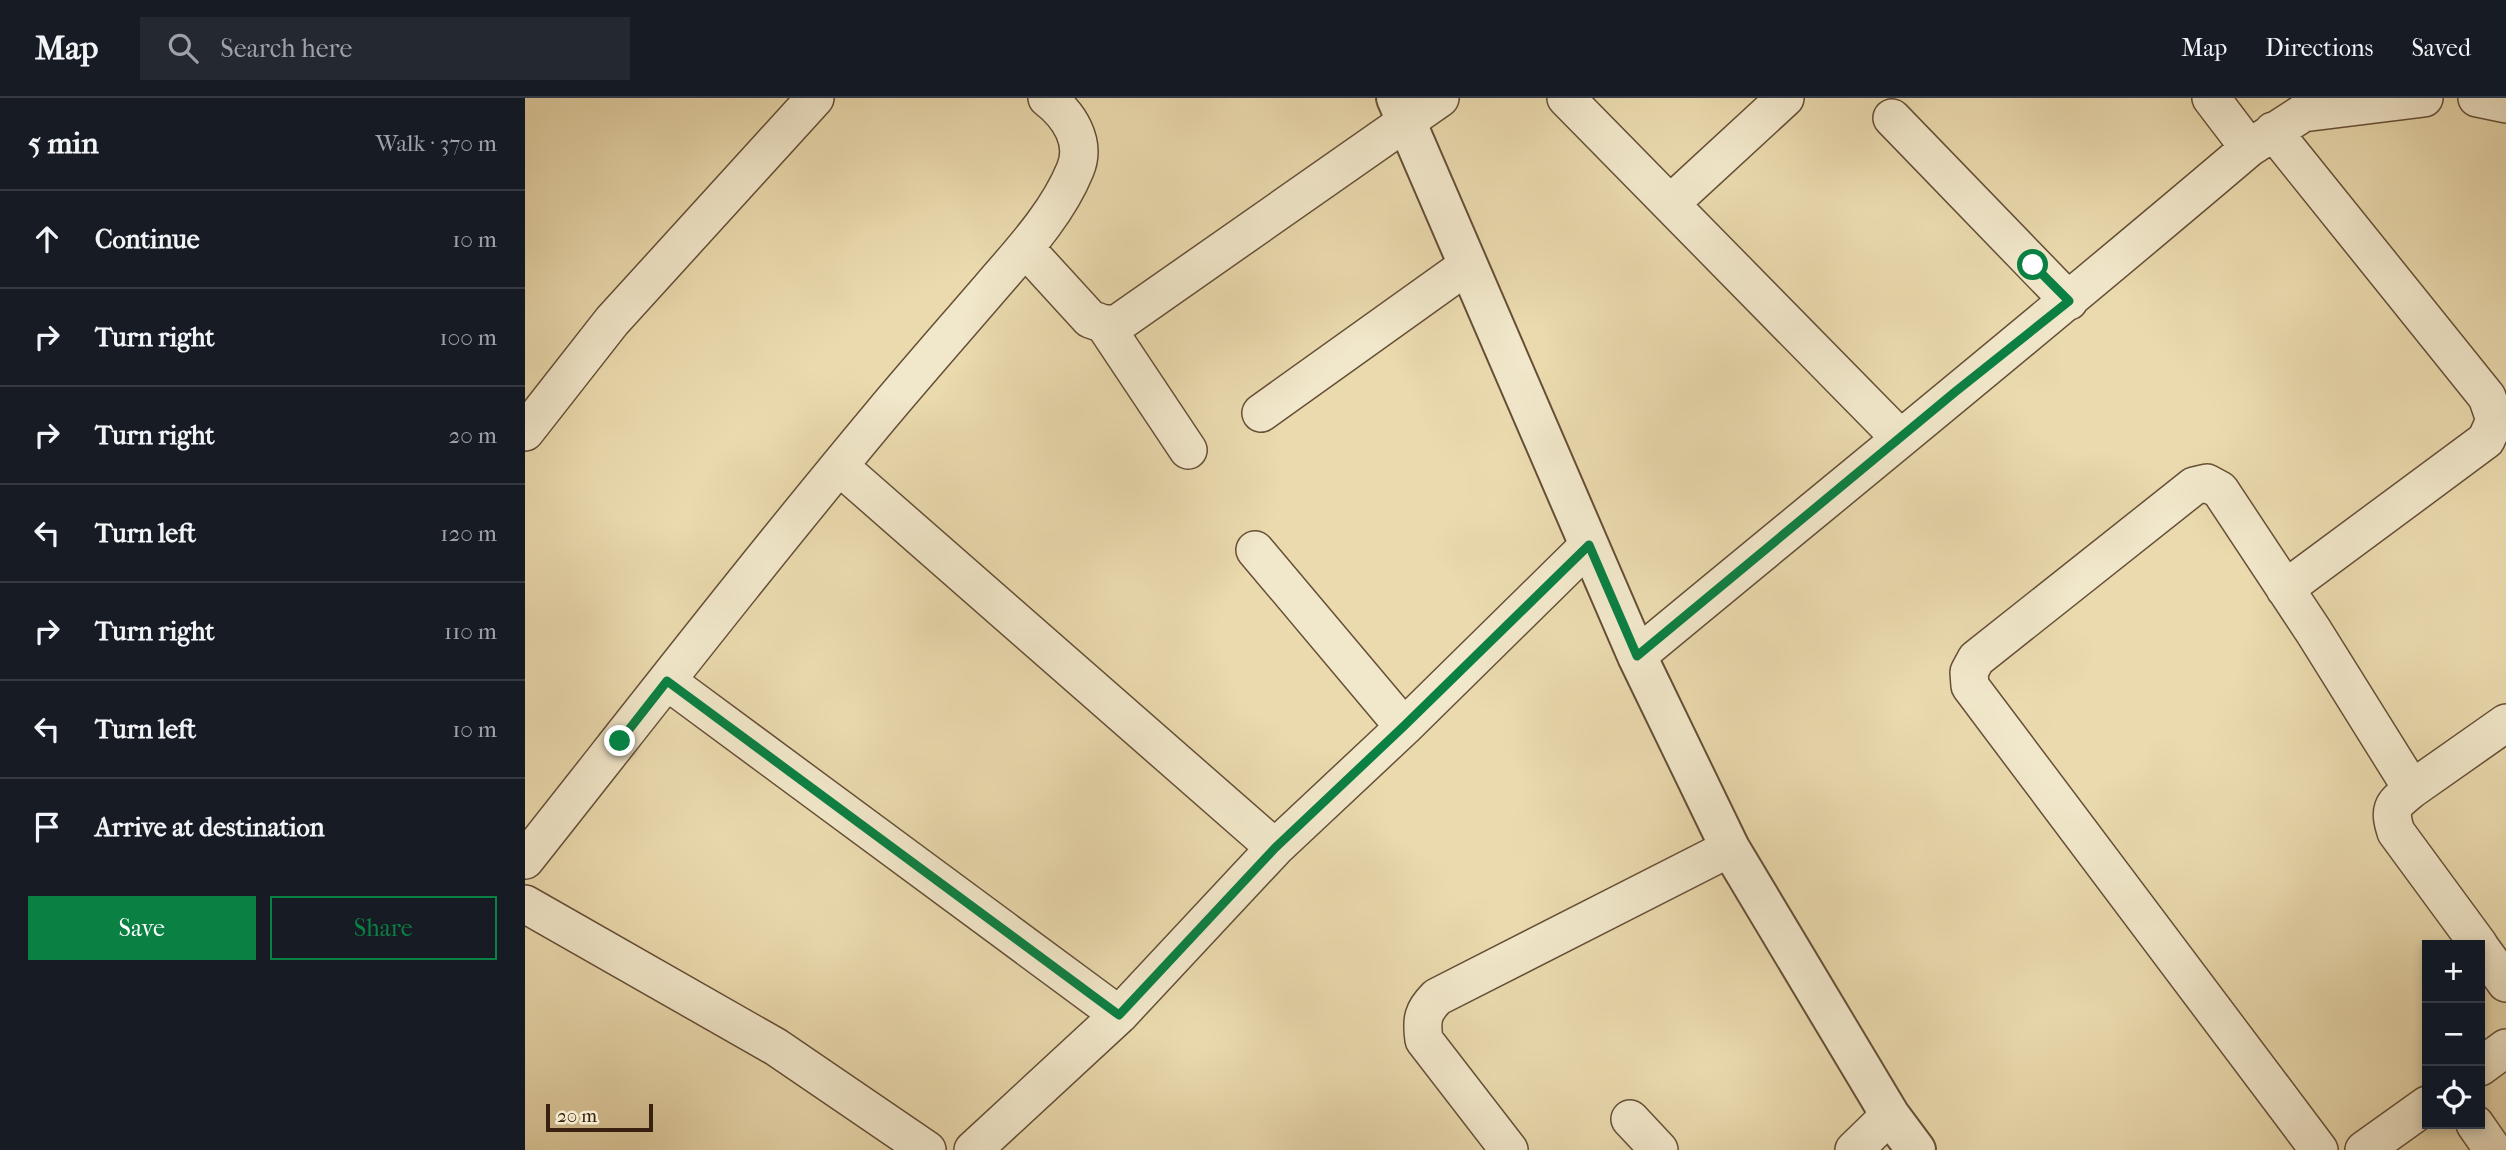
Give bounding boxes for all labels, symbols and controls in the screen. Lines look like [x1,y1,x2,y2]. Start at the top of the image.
search box [140,17,630,80]
text: Map [35,29,98,68]
icon: search [164,29,202,67]
text: Search here [220,33,352,64]
text: Map [2181,34,2227,62]
text: Directions [2265,34,2373,62]
text: Saved [2411,34,2471,62]
text: 5 min [28,126,99,161]
text: Walk · 370 m [375,130,497,157]
icon: ahead [28,220,66,258]
text: Continue [95,224,200,255]
text: 10 m [452,226,497,253]
route start [2017,249,2048,280]
icon: right [28,318,66,356]
text: Turn right [95,322,215,353]
text: 100 m [439,324,497,351]
icon: right [28,416,66,454]
text: Turn right [95,420,215,451]
text: 20 m [448,422,497,449]
icon: left [28,514,66,552]
text: Turn left [95,518,196,549]
text: 120 m [440,520,497,547]
icon: right [28,612,66,650]
text: Turn right [95,616,215,647]
text: 110 m [444,618,497,645]
icon: left [28,710,66,748]
text: Turn left [95,714,196,745]
text: 10 m [452,716,497,743]
route end [604,725,635,756]
icon: arrive [28,808,66,846]
text: Arrive at destination [95,812,325,843]
button: Save [28,896,256,960]
button: Share [270,896,497,960]
map controls [2422,940,2485,1129]
button: + [2422,940,2485,1003]
button: − [2422,1003,2485,1066]
button: locate [2422,1066,2485,1129]
scale bar [546,1101,653,1133]
text: 20 m [557,1105,597,1127]

